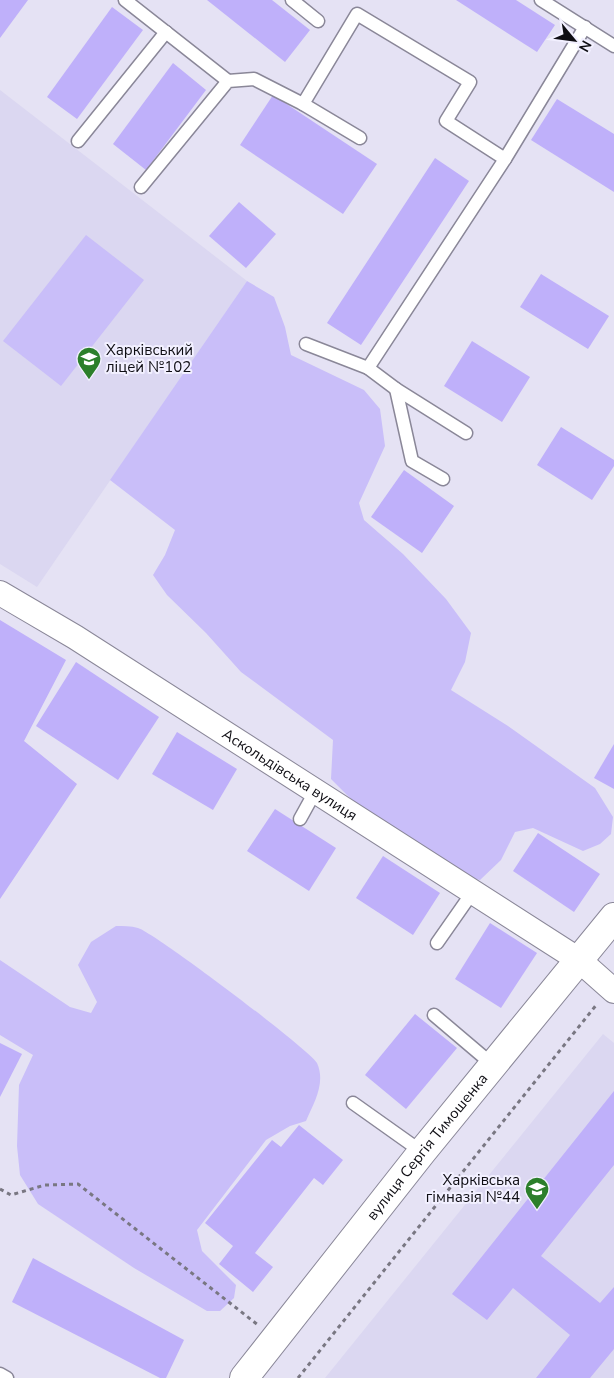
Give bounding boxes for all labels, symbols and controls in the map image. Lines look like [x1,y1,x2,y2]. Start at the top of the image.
north arrow [549,15,599,65]
text: N [574,37,596,55]
place label: Харківський ліцей №102 [106,340,193,377]
school or university icon: Харківський ліцей №102 [76,346,102,380]
street label: Аскольдівська вулиця [218,724,361,825]
street label: вулиця Сергія Тимошенка [362,1069,492,1224]
place label: Харківська гімназія №44 [426,1170,520,1207]
school or university icon: Харківська гімназія №44 [524,1176,550,1210]

